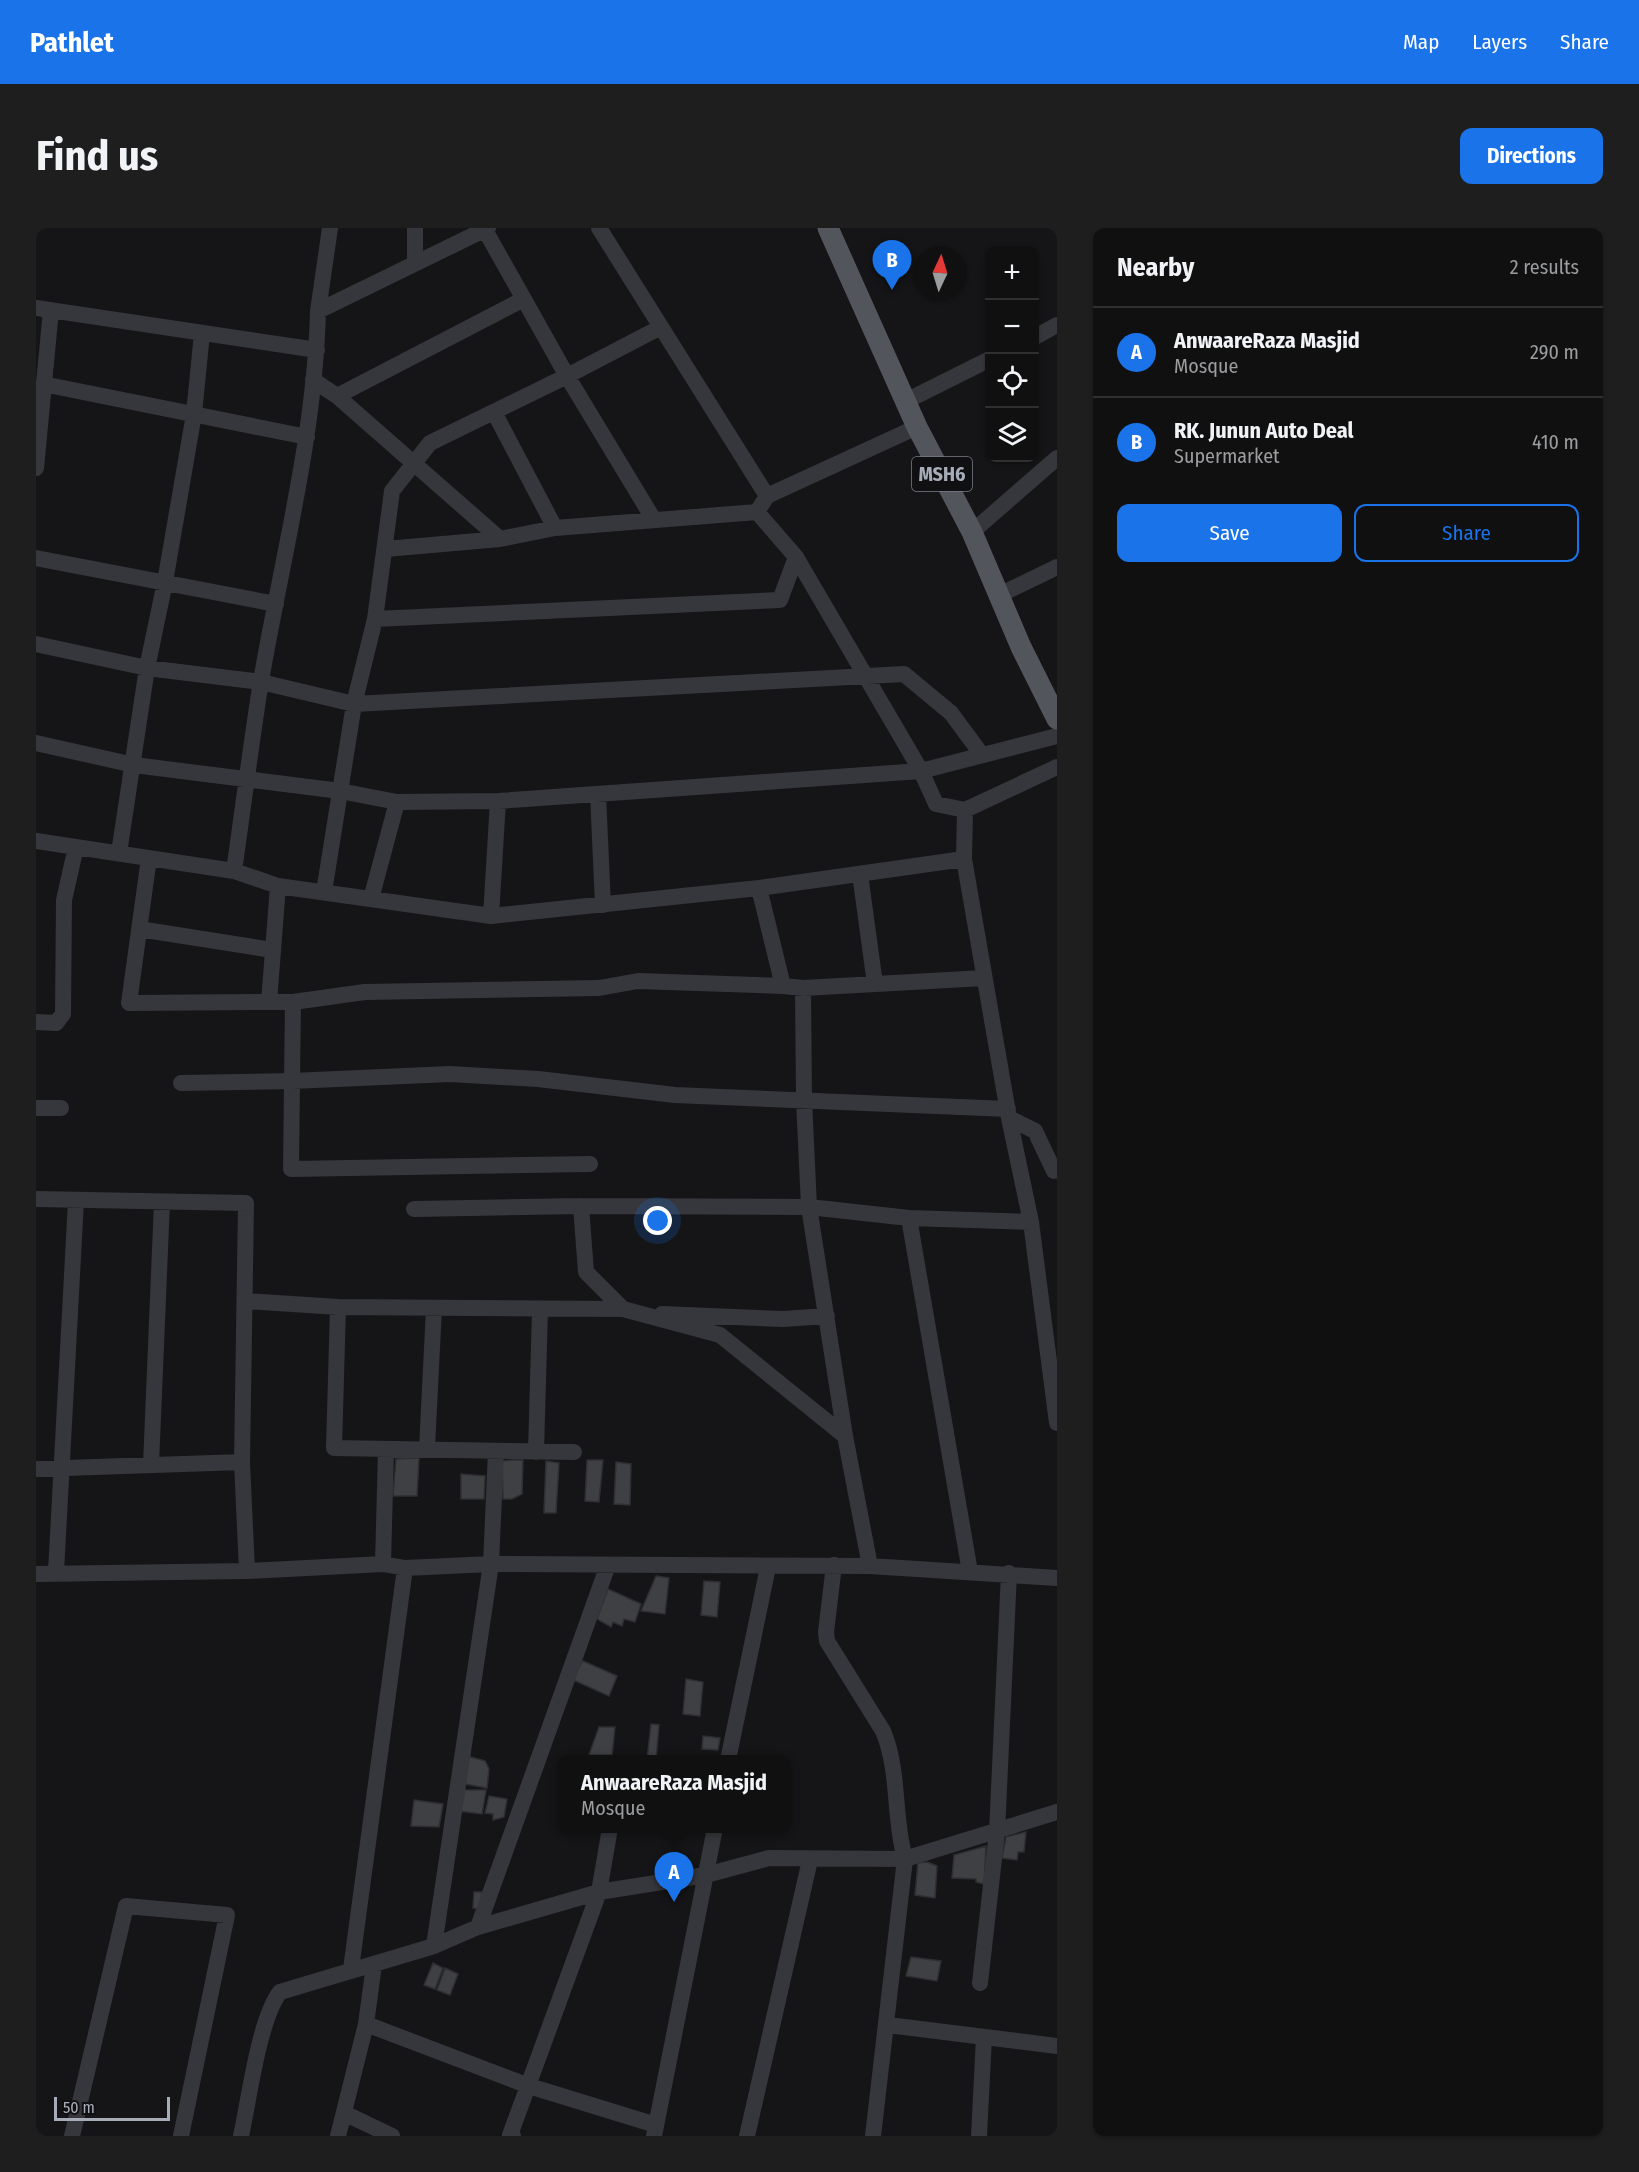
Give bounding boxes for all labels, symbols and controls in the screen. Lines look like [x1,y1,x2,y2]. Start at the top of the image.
text: Pathlet [30,26,114,59]
text: Map [1403,29,1439,55]
text: Layers [1472,29,1527,55]
text: Share [1560,29,1609,55]
button: Directions [1460,128,1603,184]
text: Find us [36,131,158,181]
pin: B [872,241,912,290]
north arrow [913,246,967,300]
map controls [985,246,1039,462]
button: + [985,246,1039,300]
text: Nearby [1117,252,1194,283]
text: 2 results [1510,255,1579,279]
button: − [985,300,1039,354]
text: AnwaareRaza Masjid [1174,327,1360,354]
text: A [1131,340,1142,364]
text: 290 m [1530,340,1579,364]
button: locate [985,354,1039,408]
text: Mosque [1174,354,1238,378]
button: layers [985,408,1039,462]
text: RK. Junun Auto Deal [1174,417,1353,444]
text: B [1131,430,1142,454]
text: 410 m [1532,430,1579,454]
text: Supermarket [1174,444,1280,468]
road number: MSH6 [912,457,972,491]
button: Save [1117,504,1342,562]
button: Share [1354,504,1579,562]
your location [643,1206,672,1235]
popup [557,1755,791,1833]
text: AnwaareRaza Masjid [581,1769,767,1796]
text: Mosque [581,1796,645,1820]
pin: A [654,1852,694,1902]
scale bar [54,2094,170,2122]
text: 50 m [63,2098,95,2117]

